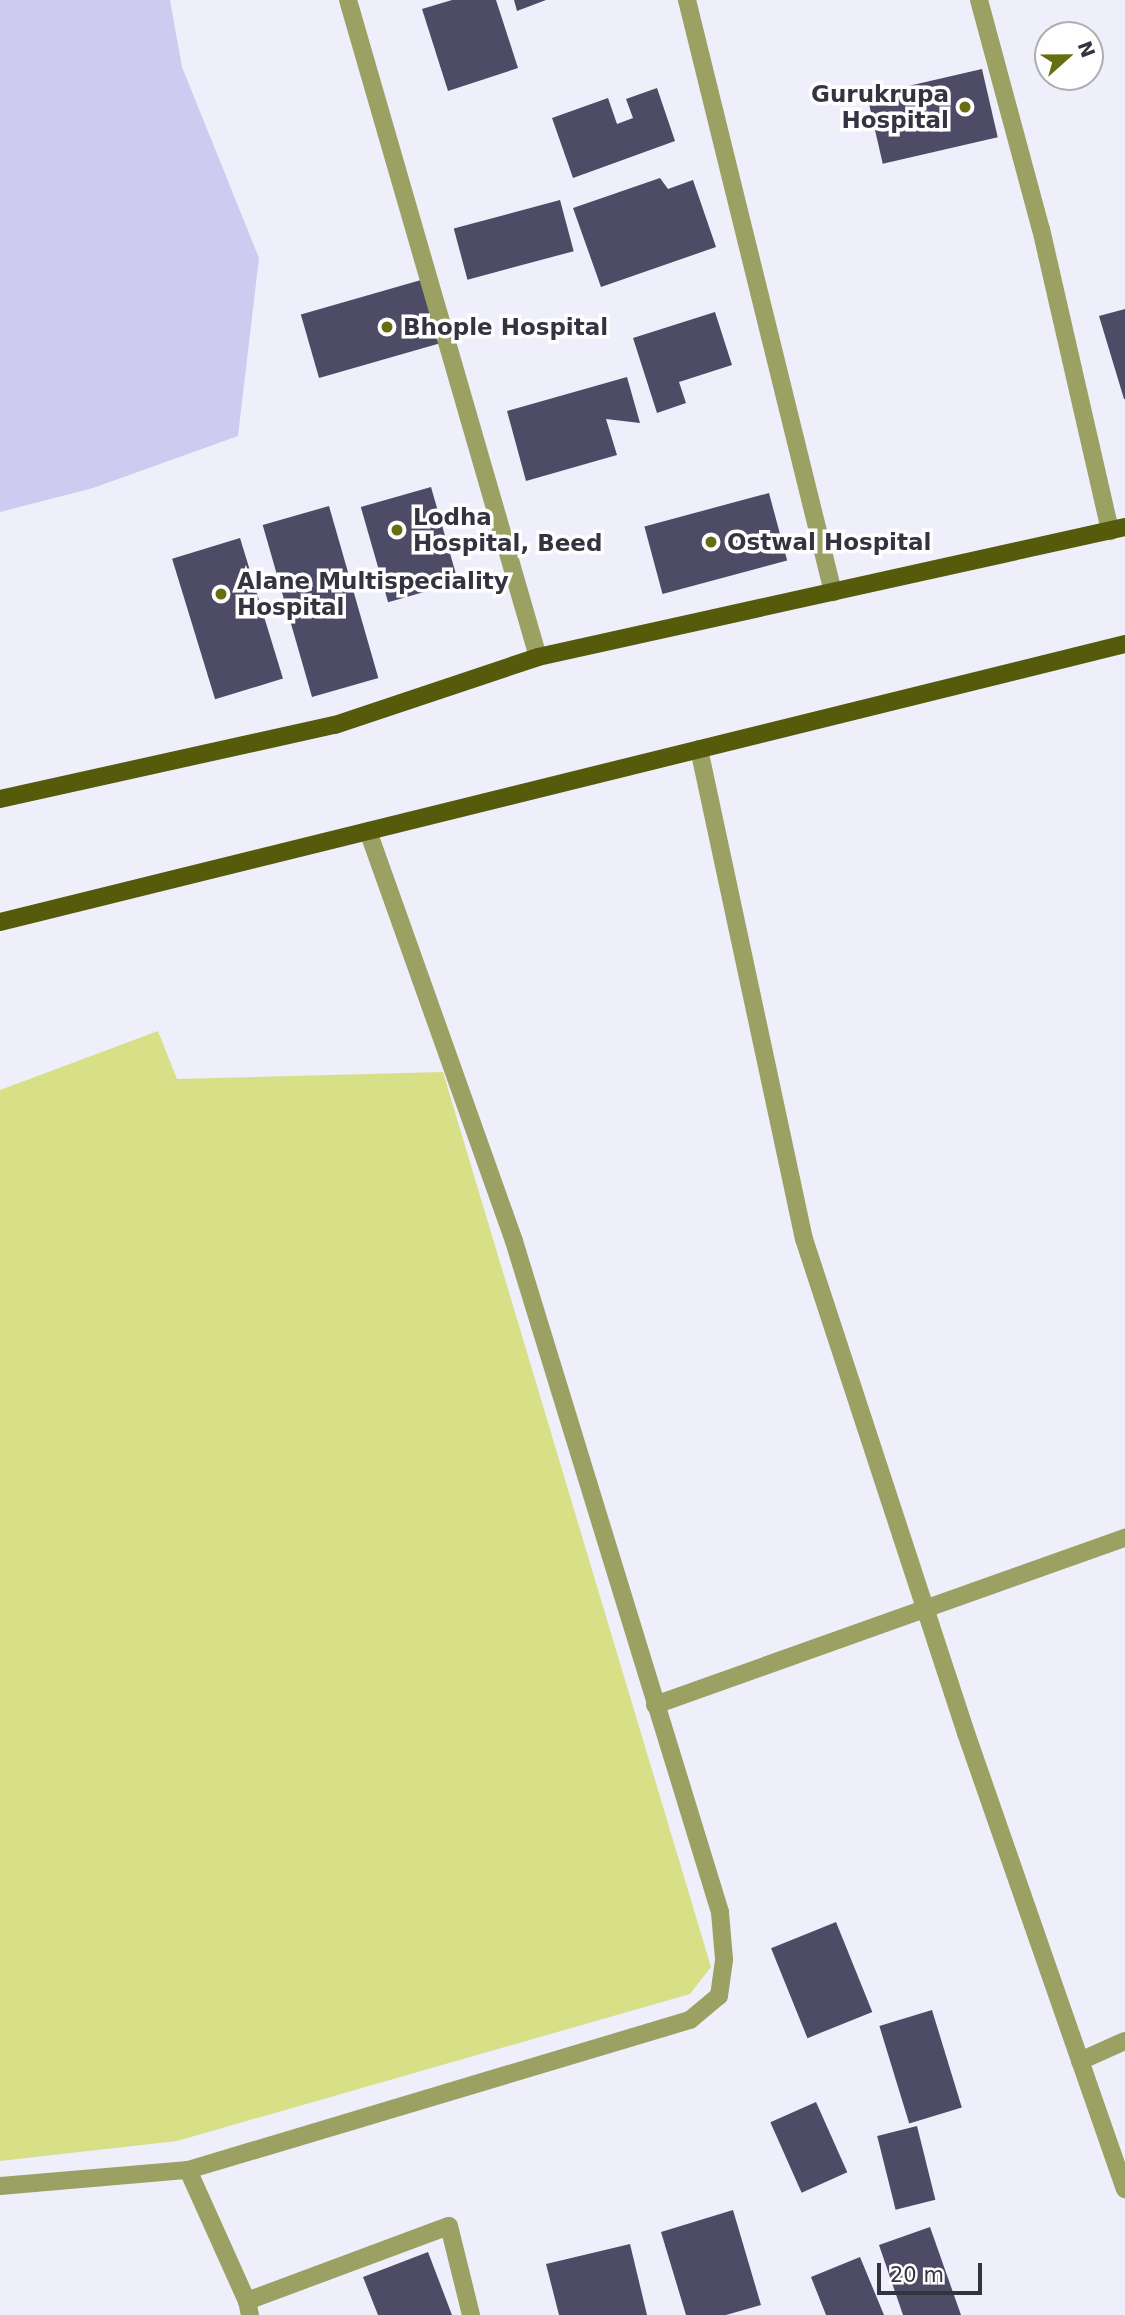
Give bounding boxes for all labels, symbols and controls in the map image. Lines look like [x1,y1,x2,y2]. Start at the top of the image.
north arrow [1034,21,1104,91]
text: N [1074,38,1100,61]
place label: Gurukrupa Hospital [811,80,949,134]
marker: Gurukrupa Hospital [955,97,975,117]
place label: Bhople Hospital [403,313,608,341]
marker: Bhople Hospital [377,317,397,337]
place label: Lodha Hospital, Beed [413,503,602,557]
marker: Lodha Hospital, Beed [387,520,407,540]
place label: Ostwal Hospital [727,528,931,556]
marker: Ostwal Hospital [701,532,721,552]
place label: Alane Multispeciality Hospital [237,567,509,621]
marker: Alane Multispeciality Hospital [211,584,231,604]
scale bar [880,2248,985,2292]
text: 20 m [890,2263,944,2287]

